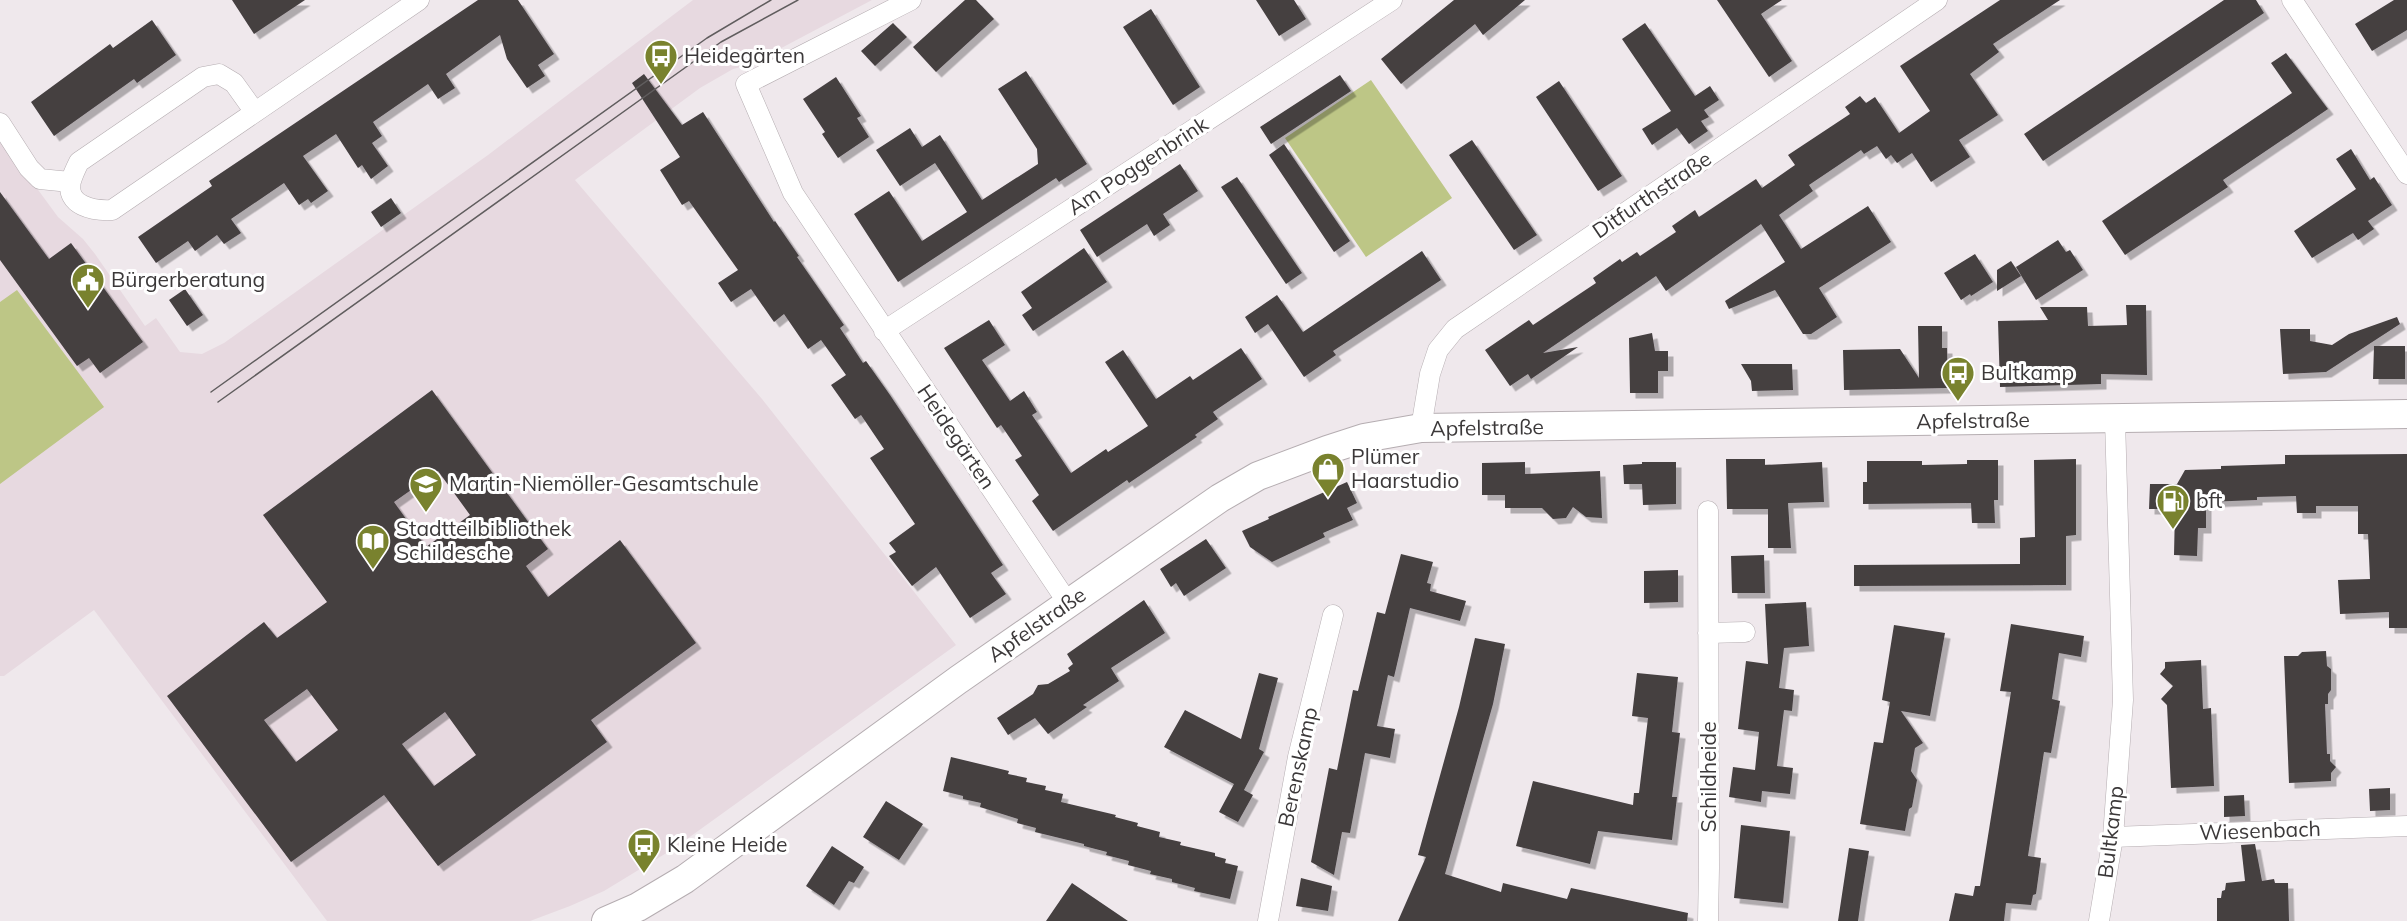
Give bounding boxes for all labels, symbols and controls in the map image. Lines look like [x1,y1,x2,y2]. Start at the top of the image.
bus stop icon: Heidegärten [643,38,679,85]
place label: Heidegärten [684,42,805,68]
street label: Am Poggenbrink [1062,110,1213,220]
street label: Ditfurthstraße [1587,145,1716,243]
public building icon: Bürgerberatung [70,262,106,309]
place label: Bürgerberatung [111,266,265,292]
bus stop icon: Bultkamp [1940,355,1976,402]
place label: Bultkamp [1981,359,2074,385]
street label: Heidegärten [912,379,1001,494]
street label: Apfelstraße [1916,406,2030,434]
street label: Apfelstraße [1430,413,1544,441]
place label: Plümer Haarstudio [1351,443,1459,493]
shop icon: Plümer Haarstudio [1310,451,1346,498]
school or university icon: Martin-Niemöller-Gesamtschule [408,466,444,513]
place label: Martin-Niemöller-Gesamtschule [449,470,759,496]
fuel station icon: bft [2155,483,2191,530]
place label: bft [2196,487,2222,513]
place label: Stadtteilbibliothek Schildesche [396,515,571,565]
library icon: Stadtteilbibliothek Schildesche [355,523,391,570]
street label: Apfelstraße [982,581,1090,667]
street label: Berenskamp [1272,705,1322,829]
street label: Schildheide [1695,721,1721,833]
street label: Bultkamp [2091,784,2129,880]
street label: Wiesenbach [2199,815,2321,845]
bus stop icon: Kleine Heide [626,827,662,874]
place label: Kleine Heide [667,831,787,857]

